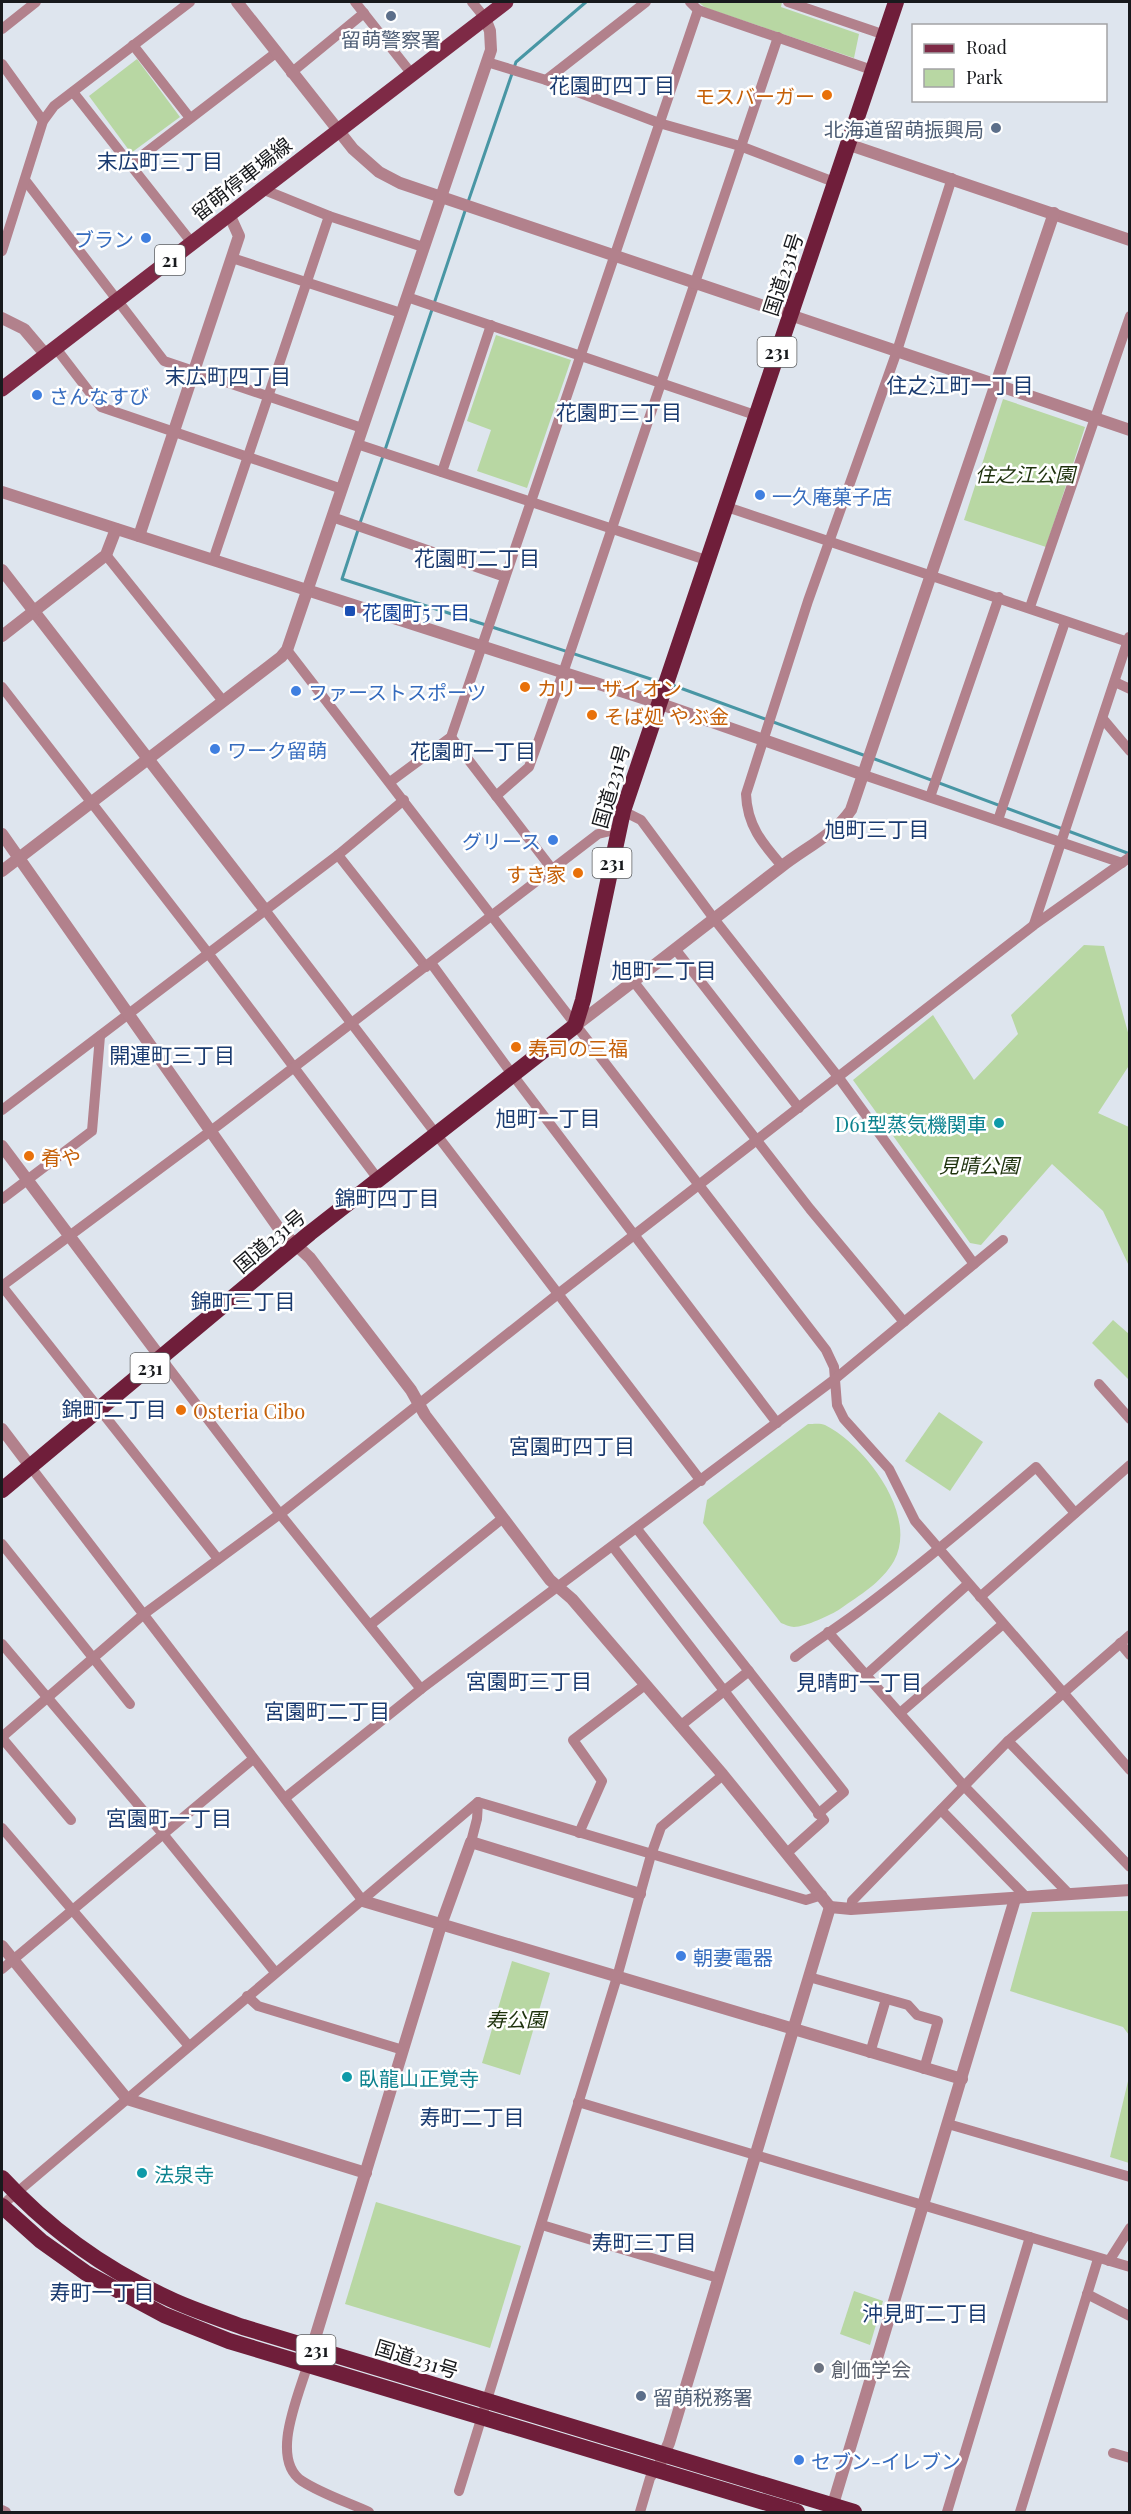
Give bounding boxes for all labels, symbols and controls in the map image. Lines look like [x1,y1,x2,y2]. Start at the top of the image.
marker: 留萌警察署 [384,9,398,23]
legend [912,24,1107,102]
place label: 留萌警察署 [341,25,441,52]
text: Road [966,35,1007,59]
text: Park [966,65,1003,89]
district label: 花園町四丁目 [549,70,675,98]
place label: モスバーガー [695,82,815,109]
marker: モスバーガー [820,88,834,102]
place label: 北海道留萌振興局 [824,115,984,142]
marker: 北海道留萌振興局 [989,121,1003,135]
street label: 留萌停車場線 [185,130,297,226]
district label: 末広町三丁目 [97,146,223,174]
place label: ブラン [74,225,134,252]
street label: 国道231号 [756,229,808,319]
marker: ブラン [139,231,153,245]
road number: 21 [155,245,185,275]
road number: 231 [758,337,796,367]
district label: 末広町四丁目 [165,361,291,389]
district label: 住之江町一丁目 [887,370,1034,398]
place label: さんなすび [49,382,149,409]
marker: さんなすび [30,388,44,402]
district label: 花園町三丁目 [556,397,682,425]
park label: 住之江公園 [975,460,1078,487]
place label: 一久庵菓子店 [772,482,892,509]
marker: 一久庵菓子店 [753,488,767,502]
district label: 花園町二丁目 [414,543,540,571]
place label: 花園町5丁目 [362,598,470,625]
marker: 花園町5丁目 [343,604,357,618]
place label: カリー ザイオン [537,674,682,701]
place label: ファーストスポーツ [308,678,487,705]
marker: カリー ザイオン [518,680,532,694]
marker: ファーストスポーツ [289,684,303,698]
place label: そば処 やぶ金 [604,702,729,729]
marker: そば処 やぶ金 [585,708,599,722]
place label: ワーク留萌 [227,736,327,763]
district label: 花園町一丁目 [410,736,536,764]
street label: 国道231号 [585,741,635,831]
marker: ワーク留萌 [208,742,222,756]
district label: 旭町三丁目 [825,814,930,842]
place label: グリース [462,827,541,854]
marker: グリース [546,833,560,847]
road number: 231 [592,848,632,878]
place label: すき家 [506,860,566,887]
marker: すき家 [571,866,585,880]
district label: 旭町二丁目 [612,955,717,983]
place label: 寿司の三福 [528,1034,628,1061]
district label: 開運町三丁目 [109,1040,235,1068]
marker: 寿司の三福 [509,1040,523,1054]
district label: 旭町一丁目 [496,1103,601,1131]
place label: D61型蒸気機関車 [835,1110,987,1137]
marker: D61型蒸気機関車 [992,1116,1006,1130]
place label: 肴や [41,1143,81,1170]
marker: 肴や [22,1149,36,1163]
park label: 見晴公園 [939,1151,1022,1178]
district label: 錦町四丁目 [335,1183,440,1211]
street label: 国道231号 [227,1202,311,1278]
district label: 錦町三丁目 [191,1286,296,1314]
road number: 231 [130,1353,170,1383]
district label: 錦町二丁目 [62,1394,167,1422]
place label: Osteria Cibo [193,1397,305,1424]
marker: Osteria Cibo [174,1403,188,1417]
district label: 宮園町四丁目 [509,1431,635,1459]
district label: 宮園町三丁目 [466,1666,592,1694]
district label: 見晴町一丁目 [796,1667,922,1695]
district label: 宮園町二丁目 [264,1696,390,1724]
district label: 宮園町一丁目 [106,1803,232,1831]
place label: 朝妻電器 [693,1943,773,1970]
marker: 朝妻電器 [674,1949,688,1963]
park label: 寿公園 [486,2005,549,2032]
place label: 臥龍山正覚寺 [359,2064,479,2091]
marker: 臥龍山正覚寺 [340,2070,354,2084]
district label: 寿町二丁目 [420,2102,525,2130]
place label: 法泉寺 [154,2160,214,2187]
marker: 法泉寺 [135,2166,149,2180]
district label: 寿町三丁目 [592,2227,697,2255]
district label: 寿町一丁目 [50,2277,155,2305]
district label: 沖見町二丁目 [862,2298,988,2326]
street label: 国道231号 [372,2333,462,2383]
road number: 231 [296,2335,336,2365]
place label: 創価学会 [831,2355,911,2382]
marker: 創価学会 [812,2361,826,2375]
place label: 留萌税務署 [653,2383,753,2410]
marker: 留萌税務署 [634,2389,648,2403]
place label: セブン-イレブン [811,2447,961,2474]
marker: セブン-イレブン [792,2453,806,2467]

